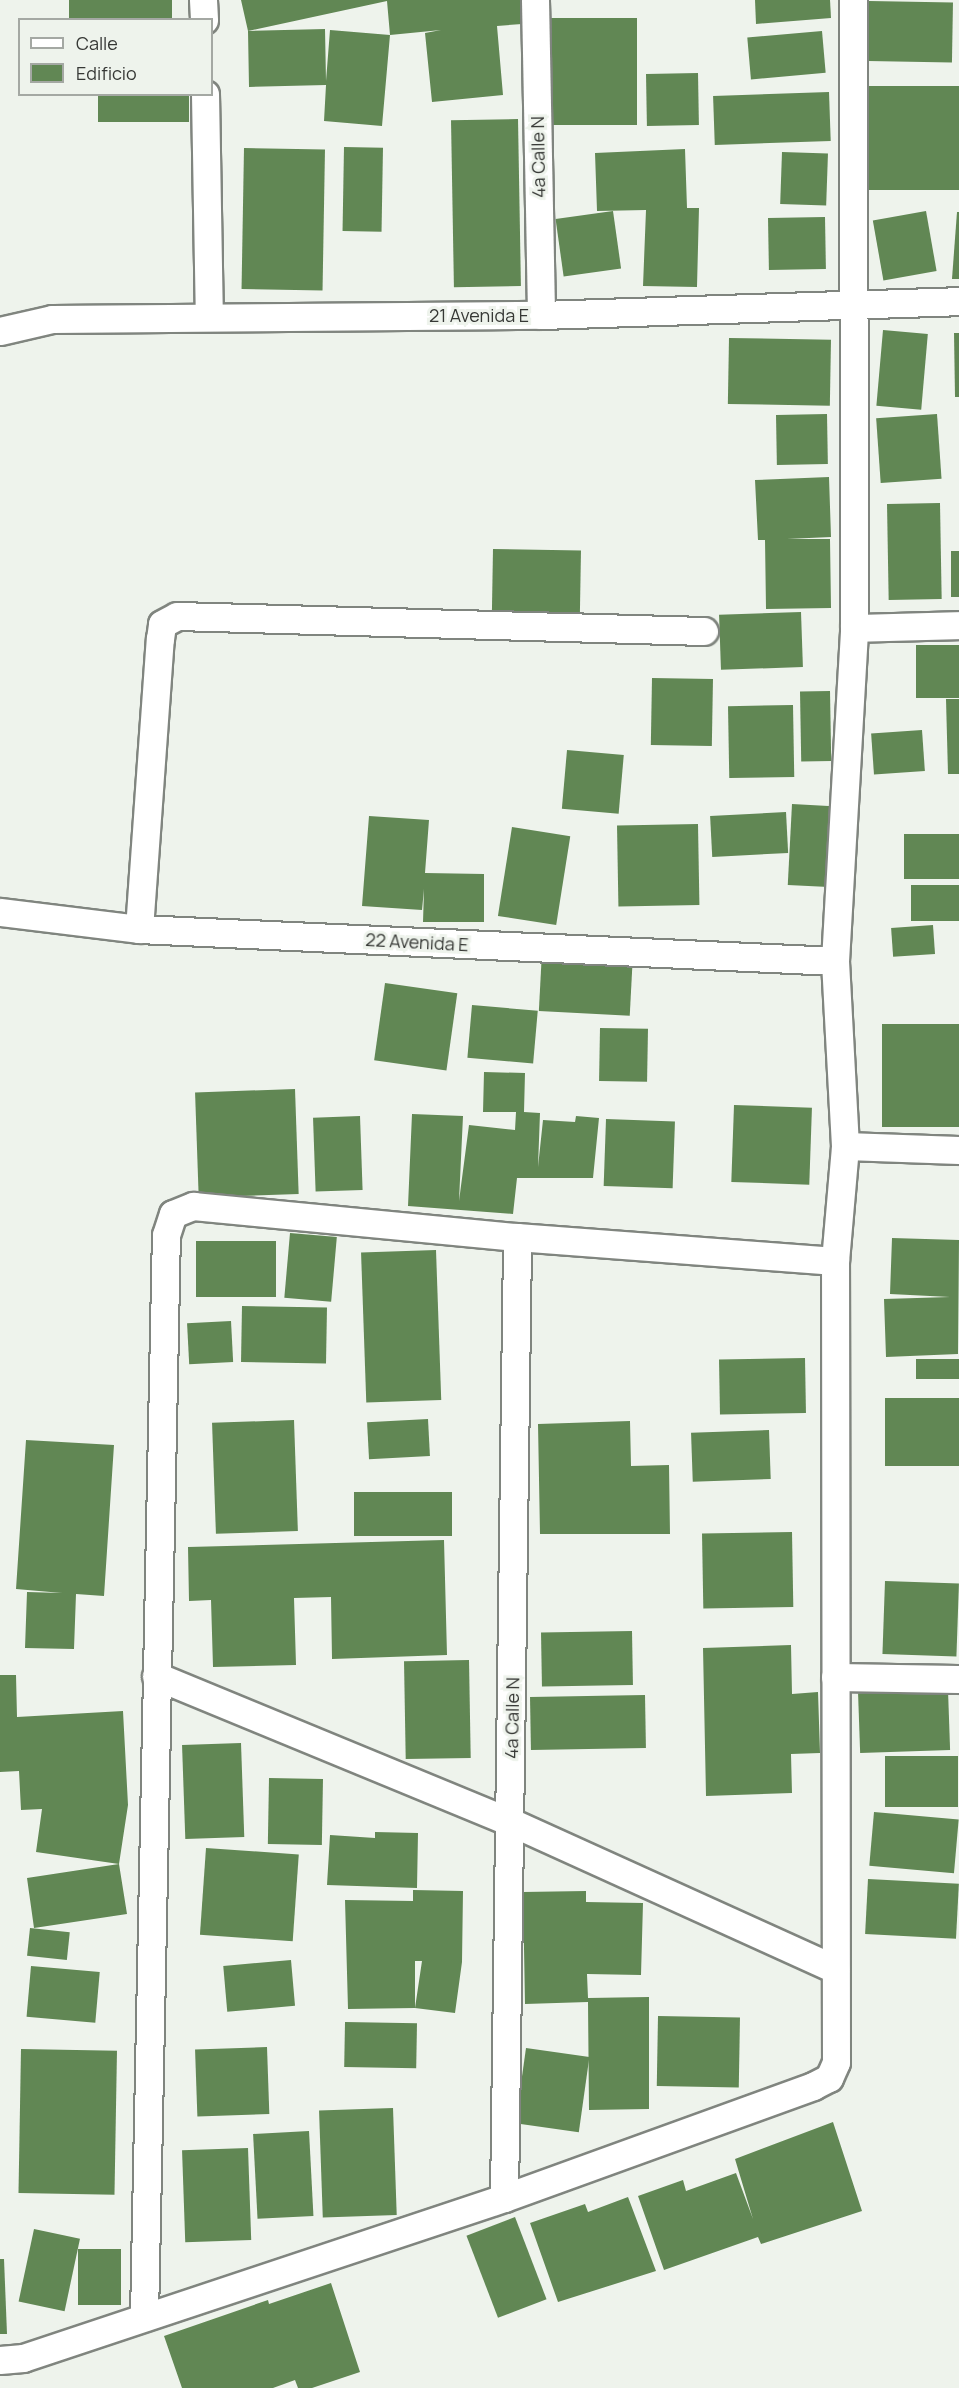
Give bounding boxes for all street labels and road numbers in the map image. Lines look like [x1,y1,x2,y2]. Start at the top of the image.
street label: 4a Calle N [526,116,550,198]
street label: 21 Avenida E [429,304,529,326]
street label: 22 Avenida E [365,929,469,955]
street label: 4a Calle N [500,1677,524,1759]

